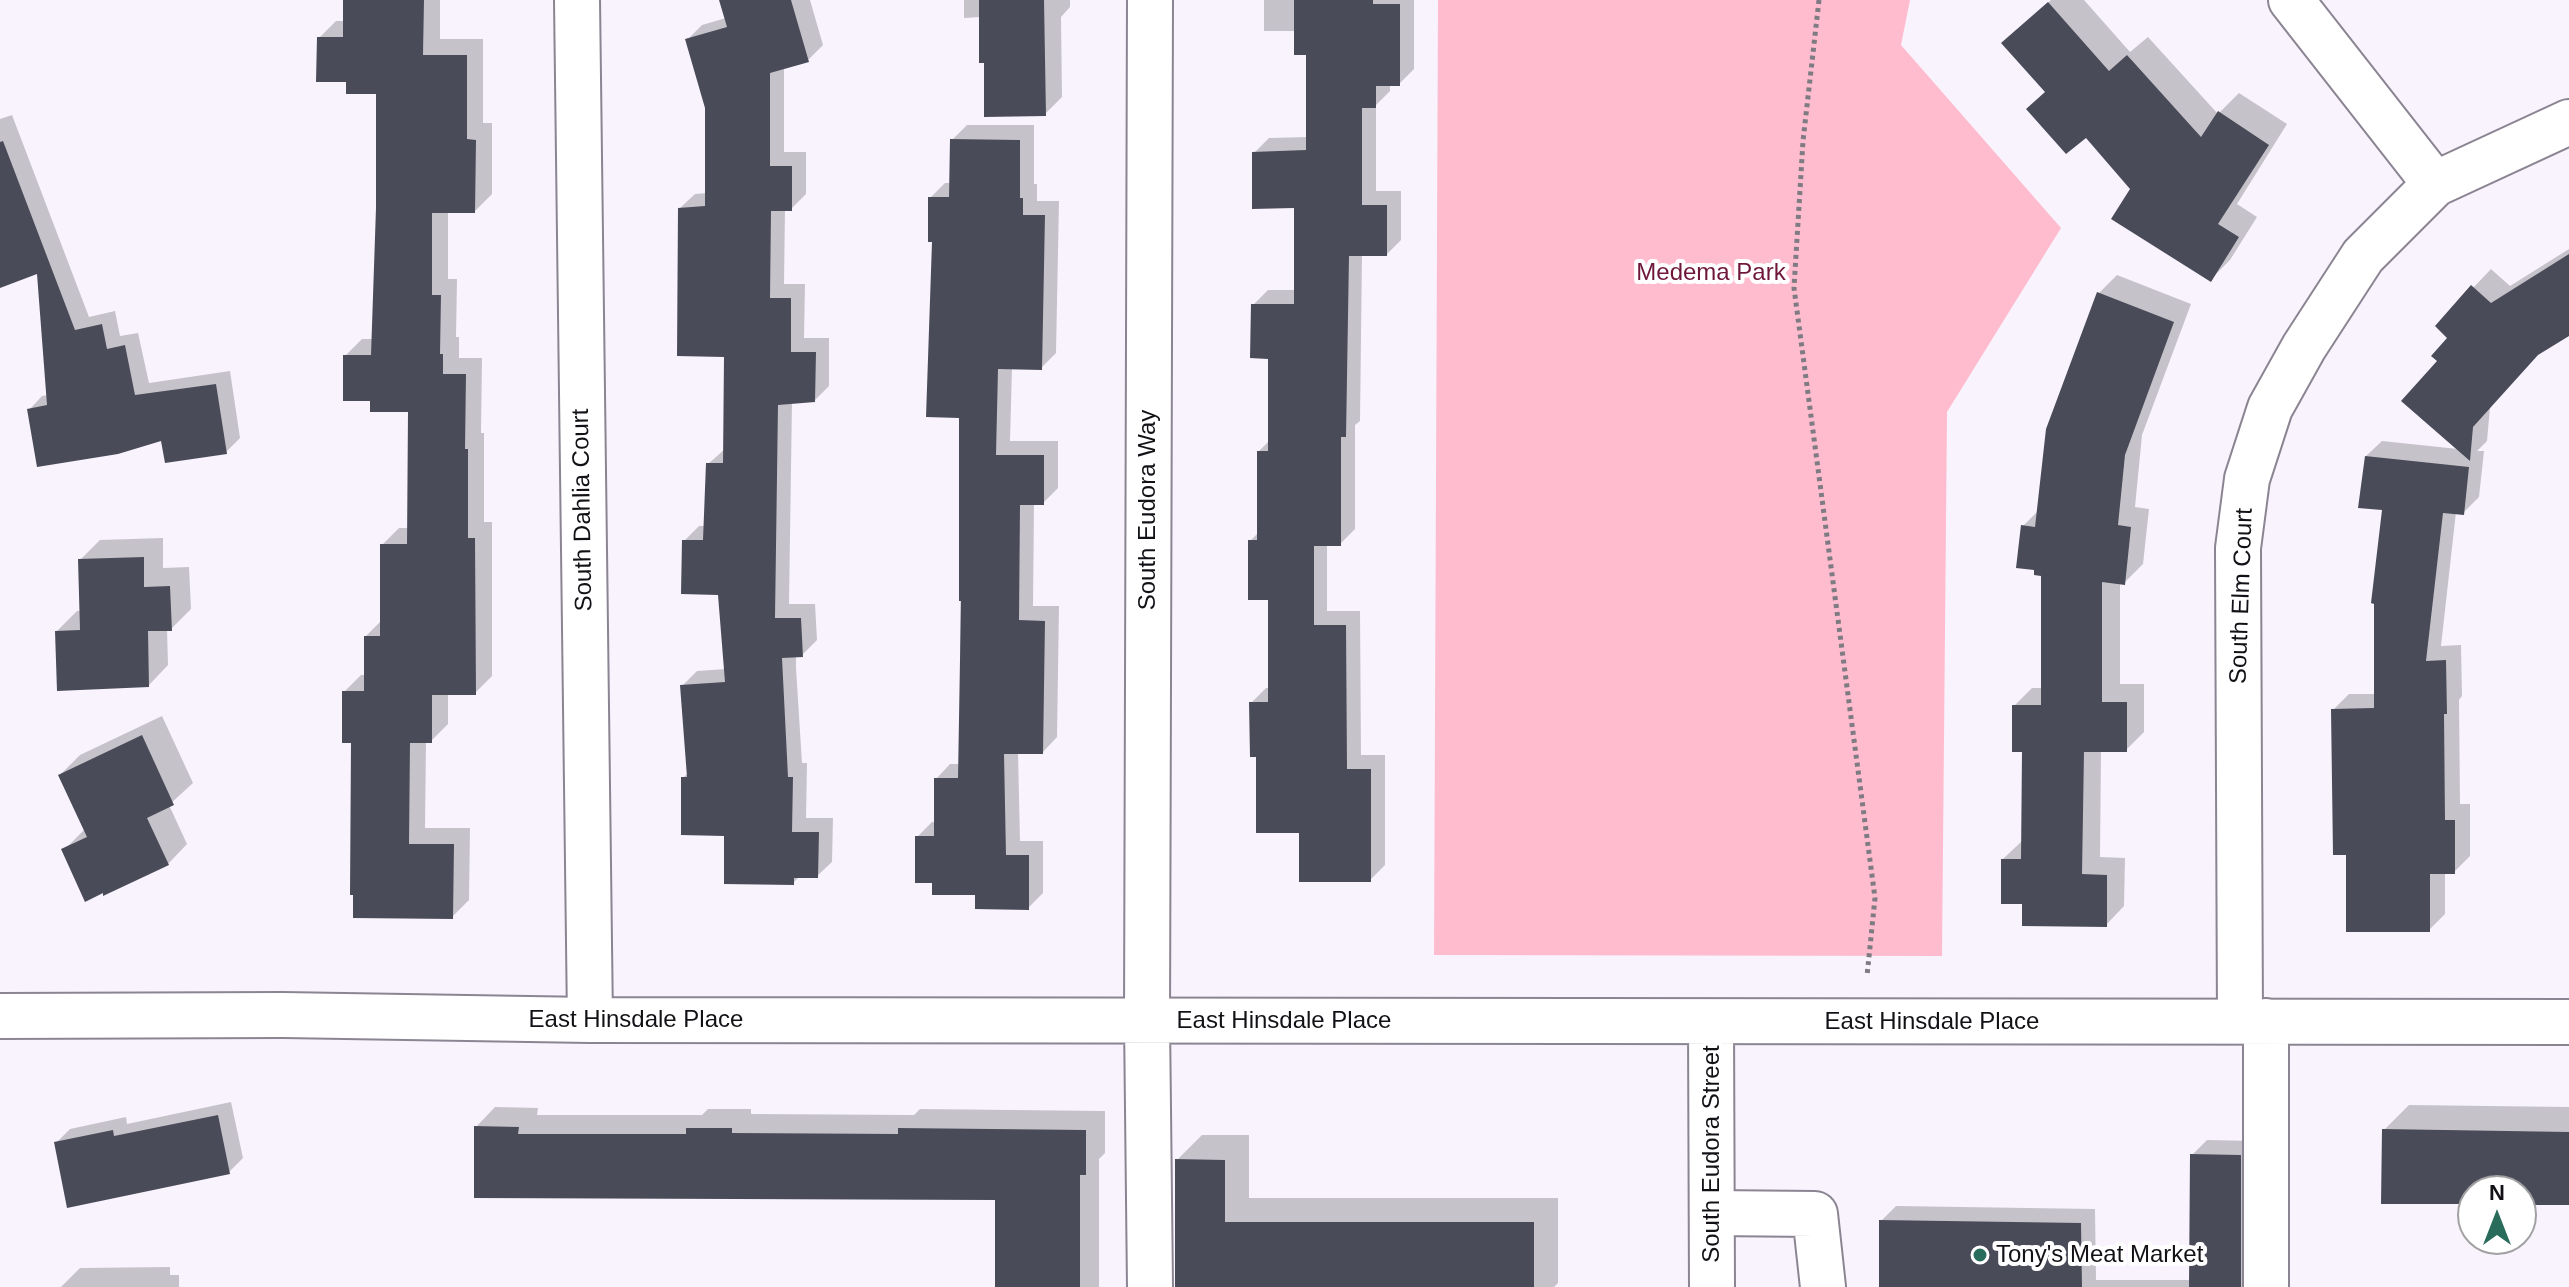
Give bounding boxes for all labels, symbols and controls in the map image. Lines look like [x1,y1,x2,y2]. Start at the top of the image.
park label: Medema Park [1636,259,1786,287]
street label: South Dahlia Court [567,408,599,612]
street label: South Eudora Way [1134,410,1162,610]
street label: South Elm Court [2225,508,2259,684]
street label: East Hinsdale Place [529,1006,743,1034]
street label: East Hinsdale Place [1177,1007,1391,1035]
street label: East Hinsdale Place [1825,1008,2039,1036]
street label: South Eudora Street [1698,1045,1726,1263]
north arrow [2457,1175,2537,1255]
text: N [2489,1180,2505,1205]
place label: Tony's Meat Market [1996,1241,2203,1269]
marker: Tony's Meat Market [1971,1246,1989,1264]

